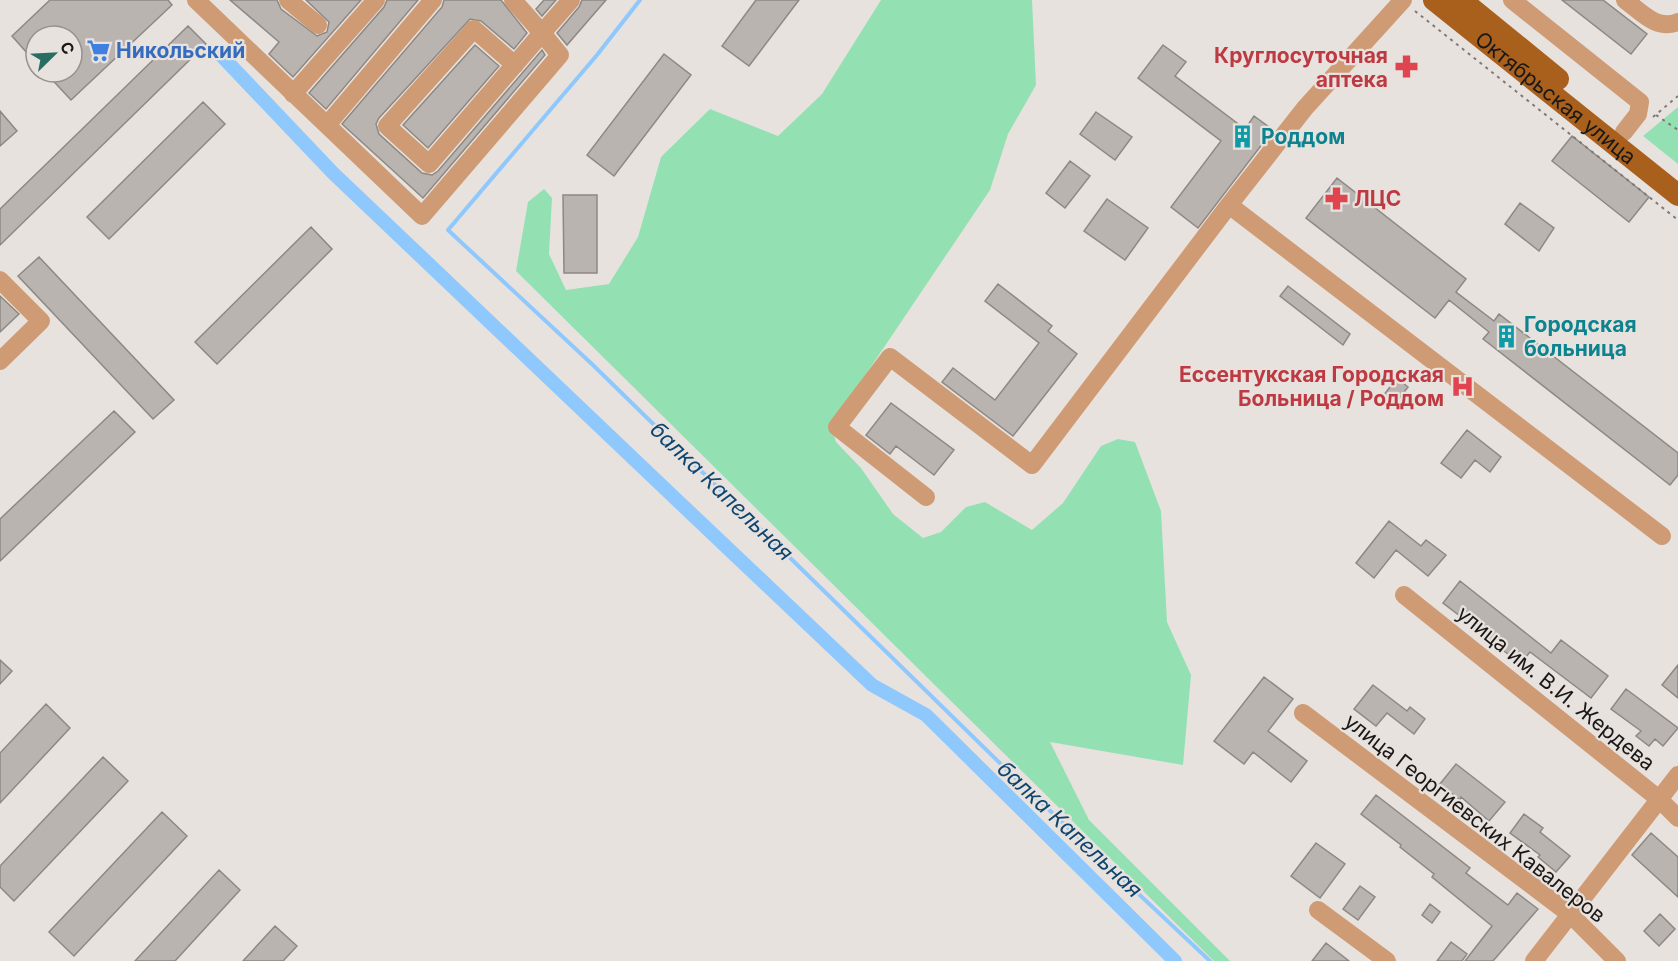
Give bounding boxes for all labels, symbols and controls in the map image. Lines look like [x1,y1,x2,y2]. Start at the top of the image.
north arrow [24,24,84,84]
street label: Октябрьская улица [1471,26,1641,169]
supermarket icon: Никольский [85,37,111,63]
text: С [56,38,79,58]
place label: Никольский [116,38,245,63]
place label: Круглосуточная аптека [1214,43,1388,92]
pharmacy icon: Круглосуточная аптека [1393,54,1419,80]
building icon: Роддом [1230,123,1256,149]
place label: Роддом [1261,124,1345,149]
pharmacy icon: ЛЦС [1323,185,1349,211]
place label: ЛЦС [1354,186,1401,211]
place label: Городская больница [1524,312,1637,361]
building icon: Городская больница [1493,323,1519,349]
place label: Ессентукская Городская Больница / Роддом [1179,362,1444,411]
hospital icon: Ессентукская Городская Больница / Роддом [1449,373,1475,399]
water label: балка Капельная [645,416,799,566]
street label: улица им. В.И. Жердева [1452,600,1660,776]
street label: улица Георгиевских Кавалеров [1340,708,1610,928]
water label: балка Капельная [992,755,1148,903]

